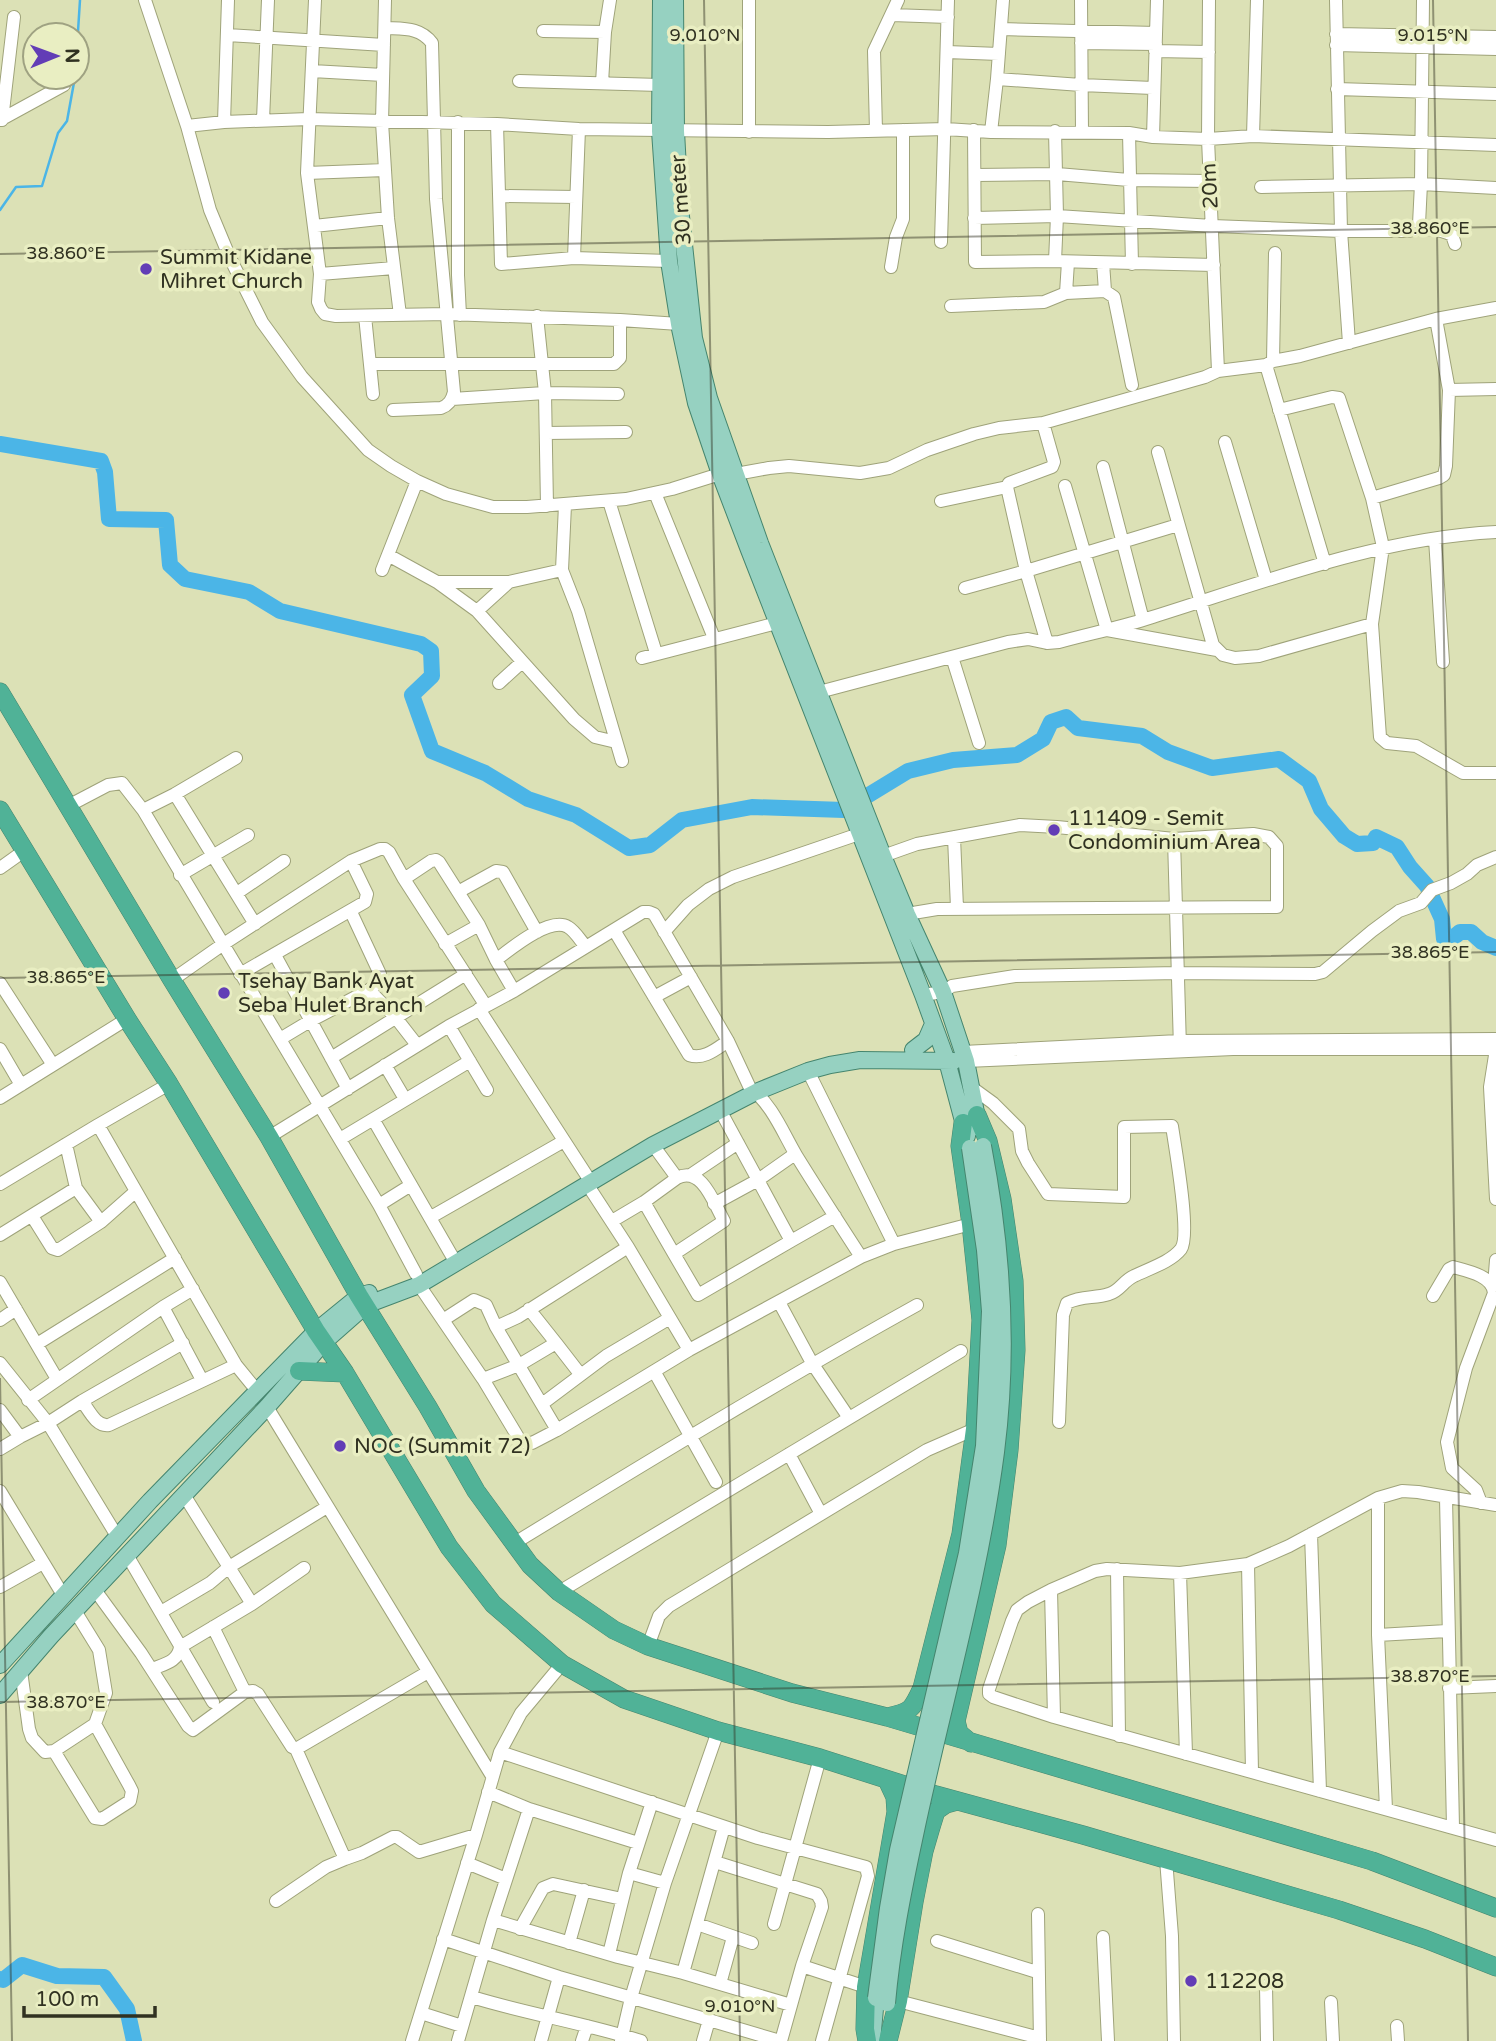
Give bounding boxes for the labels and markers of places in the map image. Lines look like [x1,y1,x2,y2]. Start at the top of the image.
place label: Summit Kidane Mihret Church [160,245,312,294]
marker: Summit Kidane Mihret Church [138,261,154,277]
place label: 111409 - Semit Condominium Area [1068,806,1261,855]
marker: 111409 - Semit Condominium Area [1046,822,1062,838]
place label: Tsehay Bank Ayat Seba Hulet Branch [238,969,423,1018]
marker: Tsehay Bank Ayat Seba Hulet Branch [216,985,232,1001]
place label: NOC (Summit 72) [354,1434,530,1459]
marker: NOC (Summit 72) [332,1438,348,1454]
place label: 112208 [1205,1969,1284,1994]
marker: 112208 [1183,1973,1199,1989]

